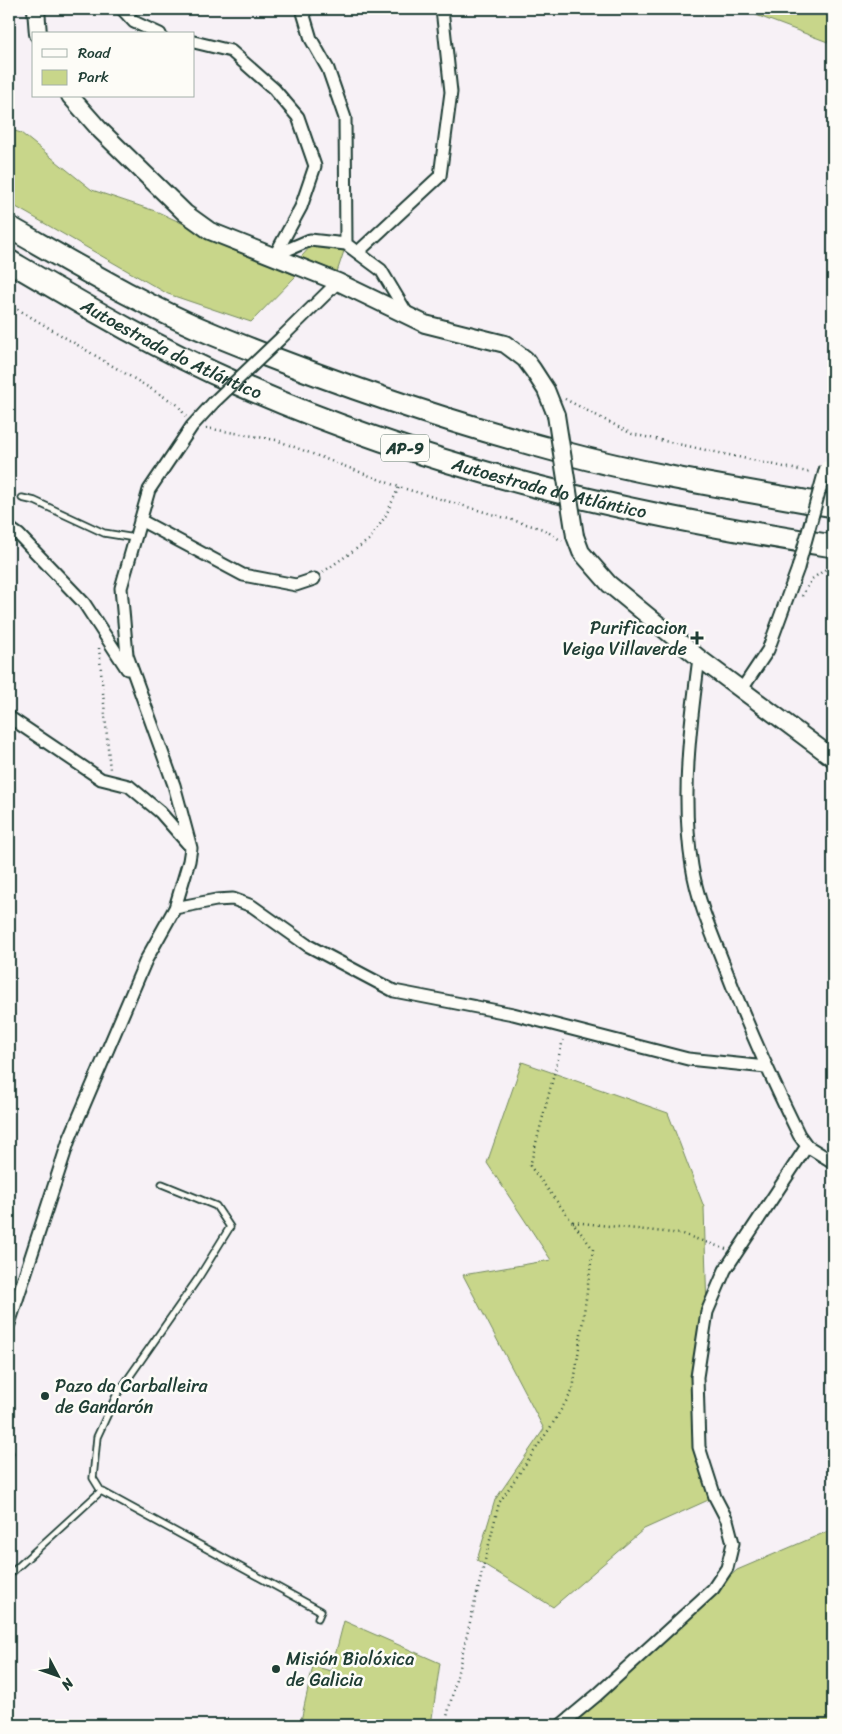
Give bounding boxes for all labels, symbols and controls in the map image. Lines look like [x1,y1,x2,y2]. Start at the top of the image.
legend [32,32,195,98]
text: Road [78,40,111,66]
text: Park [78,64,109,90]
street label: Autoestrada do Atlántico [74,289,267,409]
road number: AP-9 [381,434,429,462]
street label: Autoestrada do Atlántico [447,447,650,528]
place label: Purificacion Veiga Villaverde [563,612,687,665]
marker: Purificacion Veiga Villaverde [691,632,703,644]
place label: Pazo da Carballeira de Gandarón [55,1370,208,1423]
marker: Pazo da Carballeira de Gandarón [39,1390,51,1402]
place label: Misión Biolóxica de Galicia [286,1643,414,1696]
north arrow [32,1652,82,1702]
marker: Misión Biolóxica de Galicia [270,1663,282,1675]
text: N [55,1672,81,1696]

